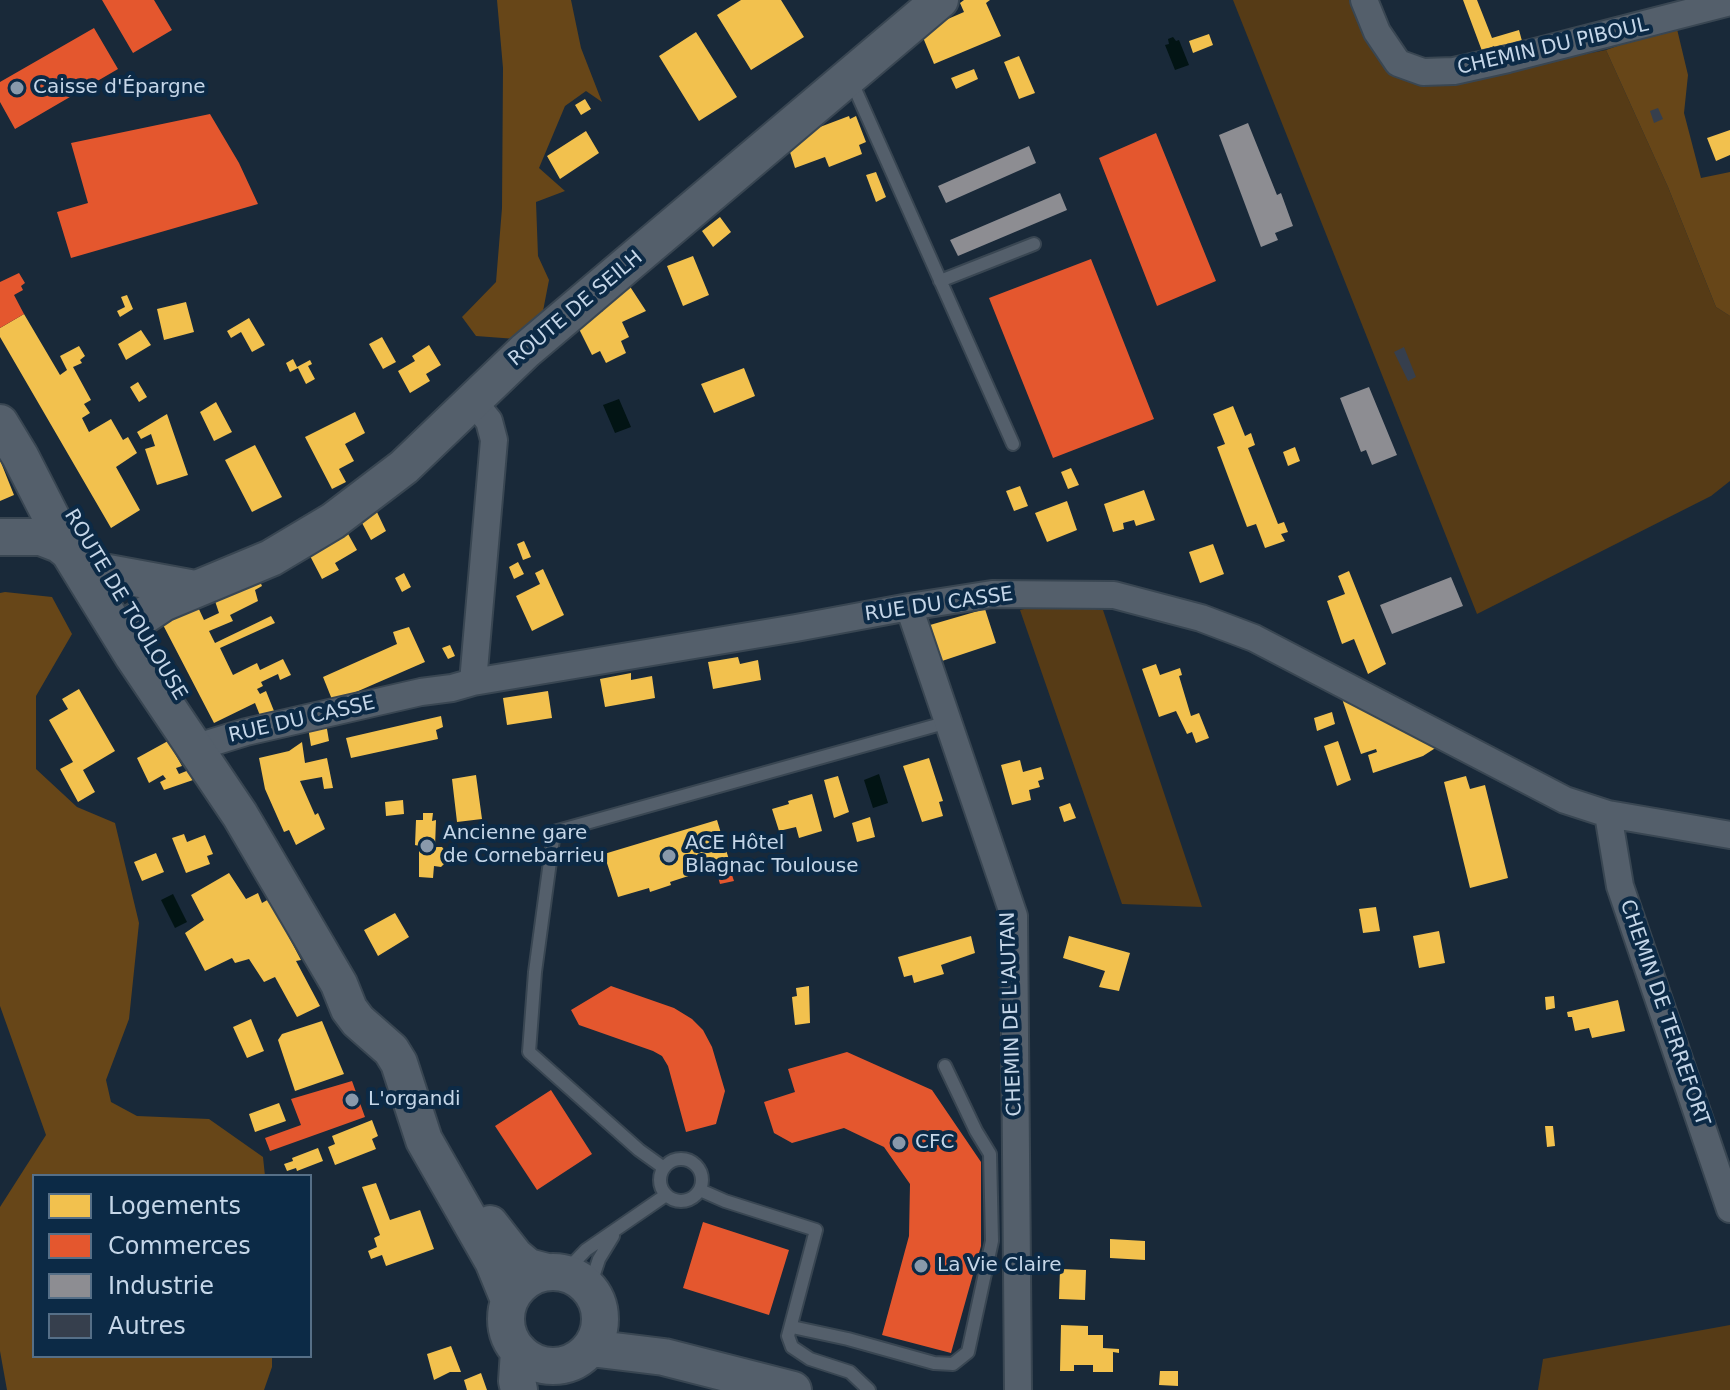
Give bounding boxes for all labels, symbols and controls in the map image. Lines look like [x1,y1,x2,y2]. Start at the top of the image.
street label: CHEMIN DU PIBOUL [1455,13,1651,81]
place label: Caisse d'Épargne [33,76,206,100]
marker: Caisse d'Épargne [8,79,26,97]
street label: ROUTE DE SEILH [504,246,648,372]
street label: ROUTE DE TOULOUSE [58,505,192,705]
street label: RUE DU CASSE [863,583,1015,627]
street label: RUE DU CASSE [226,691,378,749]
place label: Ancienne gare de Cornebarrieu [443,822,605,869]
place label: ACE Hôtel Blagnac Toulouse [685,832,858,879]
marker: Ancienne gare de Cornebarrieu [418,837,436,855]
marker: ACE Hôtel Blagnac Toulouse [660,847,678,865]
street label: CHEMIN DE TERREFORT [1614,897,1714,1129]
street label: CHEMIN DE L'AUTAN [996,911,1028,1117]
place label: L'organdi [368,1088,461,1112]
marker: L'organdi [343,1091,361,1109]
place label: CFC [915,1131,954,1155]
marker: CFC [890,1134,908,1152]
legend [32,1174,312,1358]
text: Logements [108,1192,241,1220]
text: Commerces [108,1232,251,1260]
place label: La Vie Claire [937,1254,1062,1278]
marker: La Vie Claire [912,1257,930,1275]
text: Industrie [108,1272,214,1300]
text: Autres [108,1312,186,1340]

